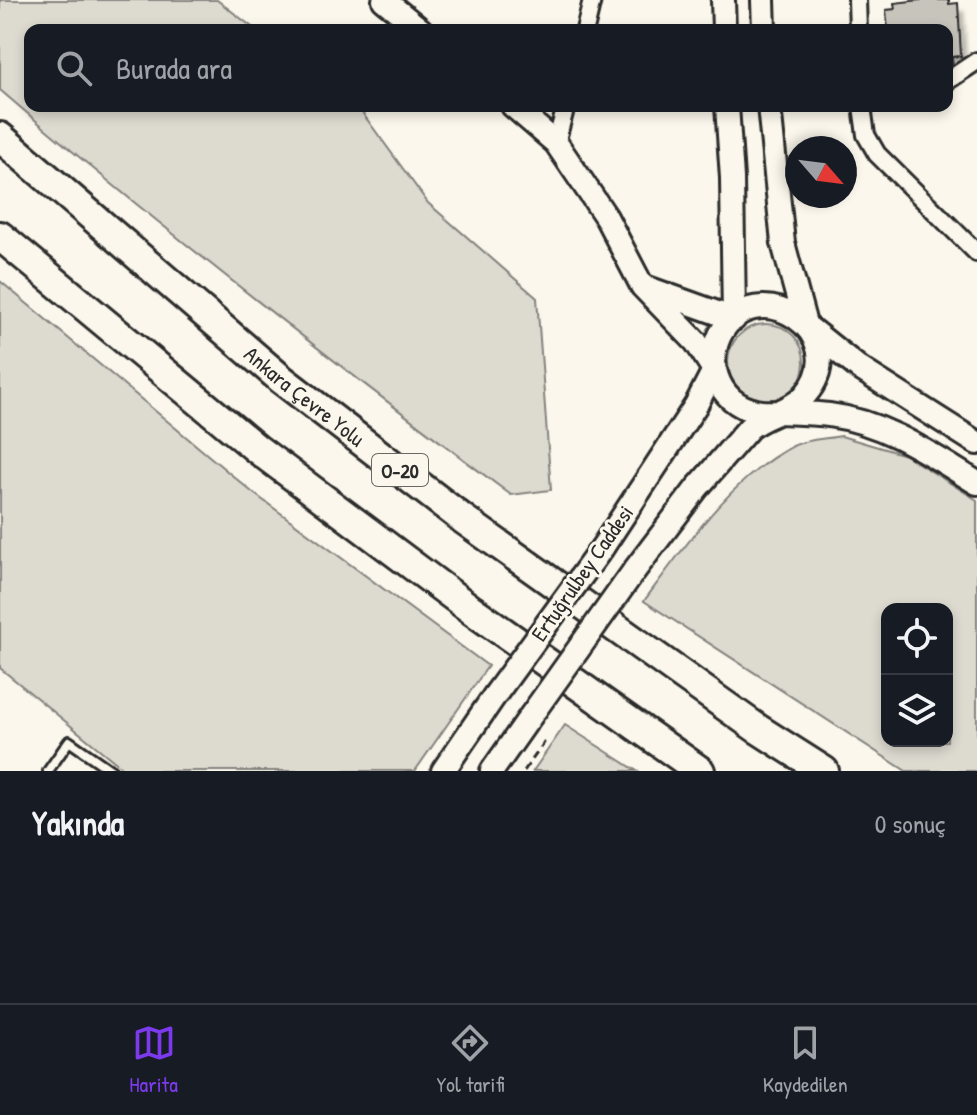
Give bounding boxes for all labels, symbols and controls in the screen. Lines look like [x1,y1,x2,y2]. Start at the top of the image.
search box [24,24,953,112]
icon: search [52,46,96,90]
text: Burada ara [116,48,232,88]
north arrow [785,136,857,208]
street label: Ankara Çevre Yolu [238,339,371,453]
road number: O-20 [372,454,428,486]
street label: Ertuğrulbey Caddesi [524,499,640,647]
map controls [881,603,953,747]
button: locate [881,603,953,675]
button: layers [881,675,953,747]
text: Yakında [32,800,124,846]
text: 0 sonuç [875,806,945,841]
tab: Harita [129,1021,178,1099]
tab: Yol tarifi [436,1021,504,1099]
tab: Kaydedilen [763,1021,848,1099]

